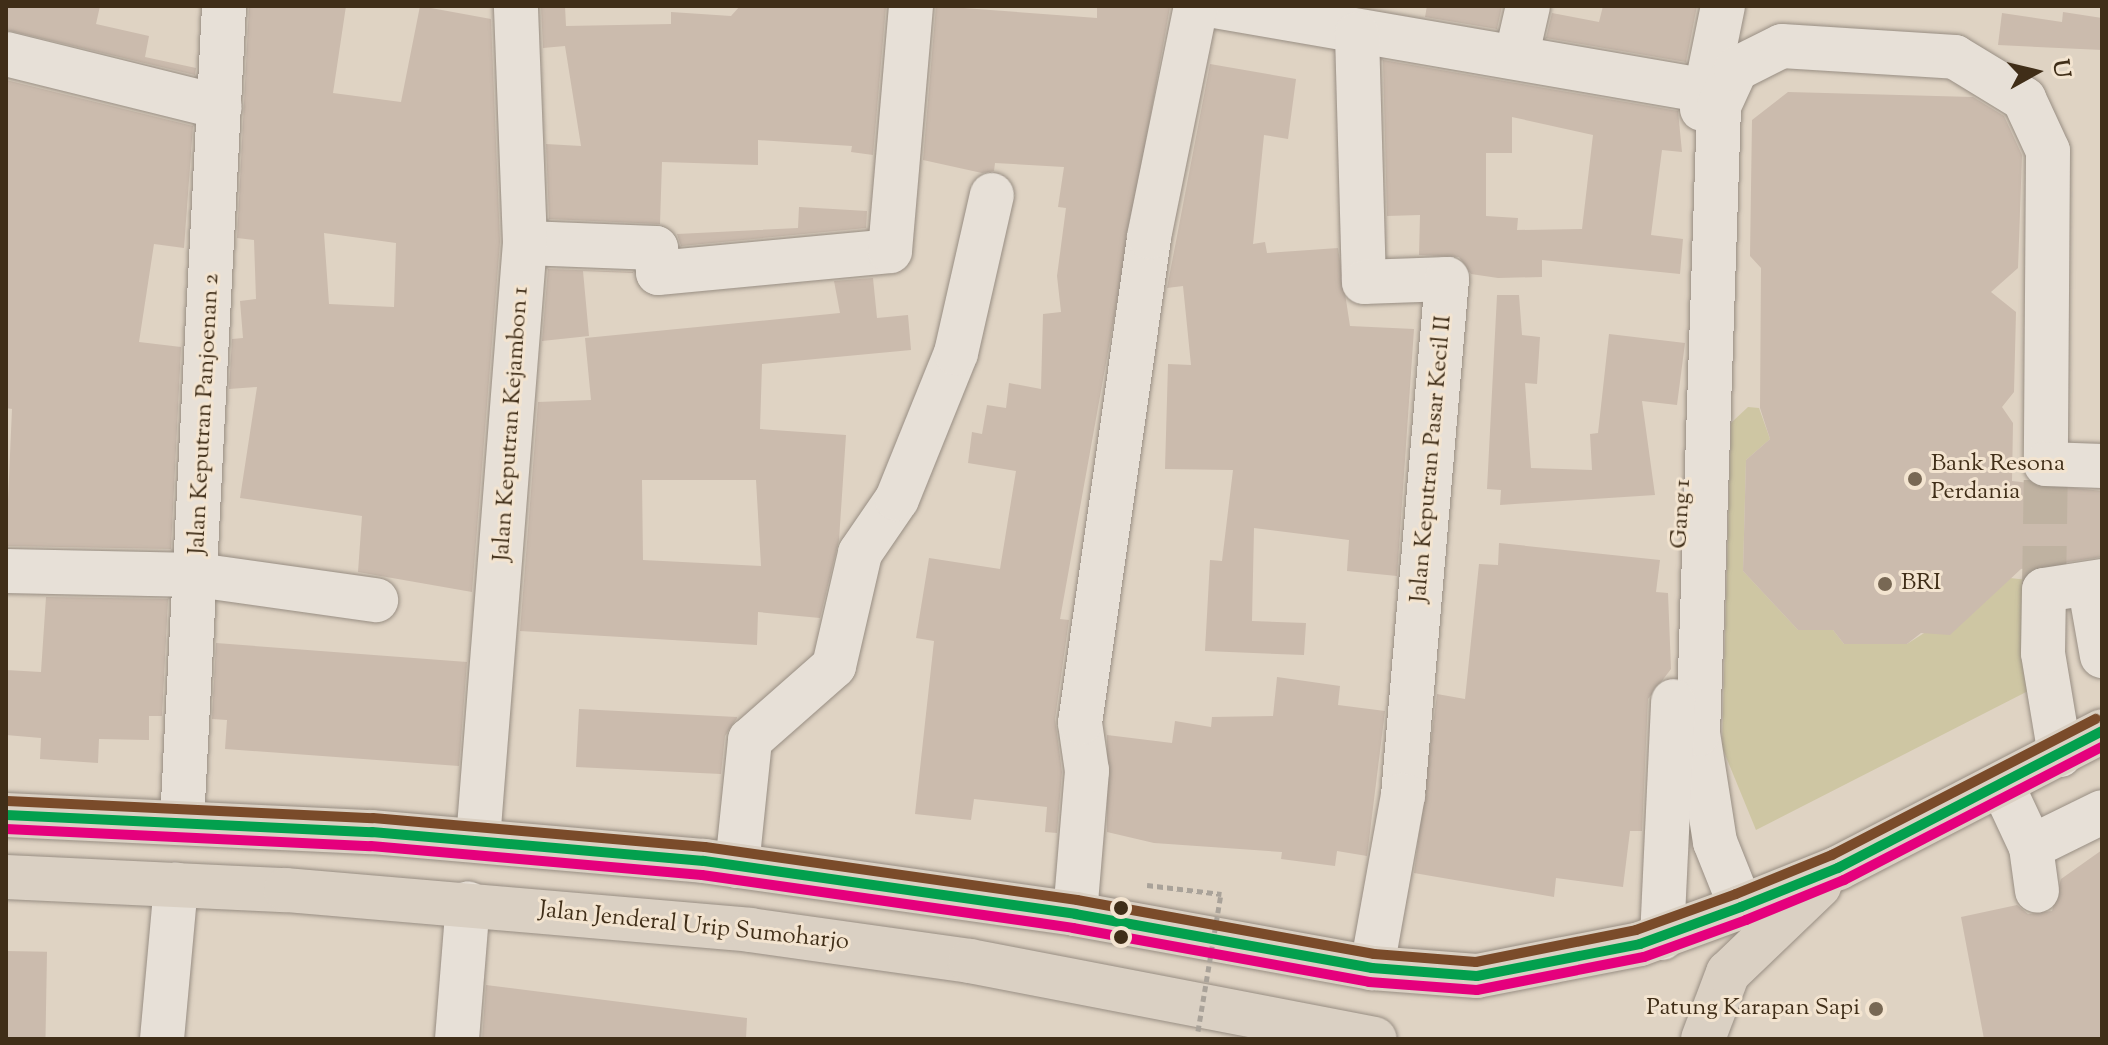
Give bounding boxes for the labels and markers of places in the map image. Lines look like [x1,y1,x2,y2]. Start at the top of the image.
place label: Bank Resona Perdania [1931,451,2065,507]
marker: Bank Resona Perdania [1906,470,1924,488]
place label: BRI [1901,570,1941,598]
marker: BRI [1876,575,1894,593]
unlabelled marker [1113,900,1129,916]
unlabelled marker [1113,929,1129,945]
place label: Patung Karapan Sapi [1646,995,1860,1023]
marker: Patung Karapan Sapi [1867,1000,1885,1018]

